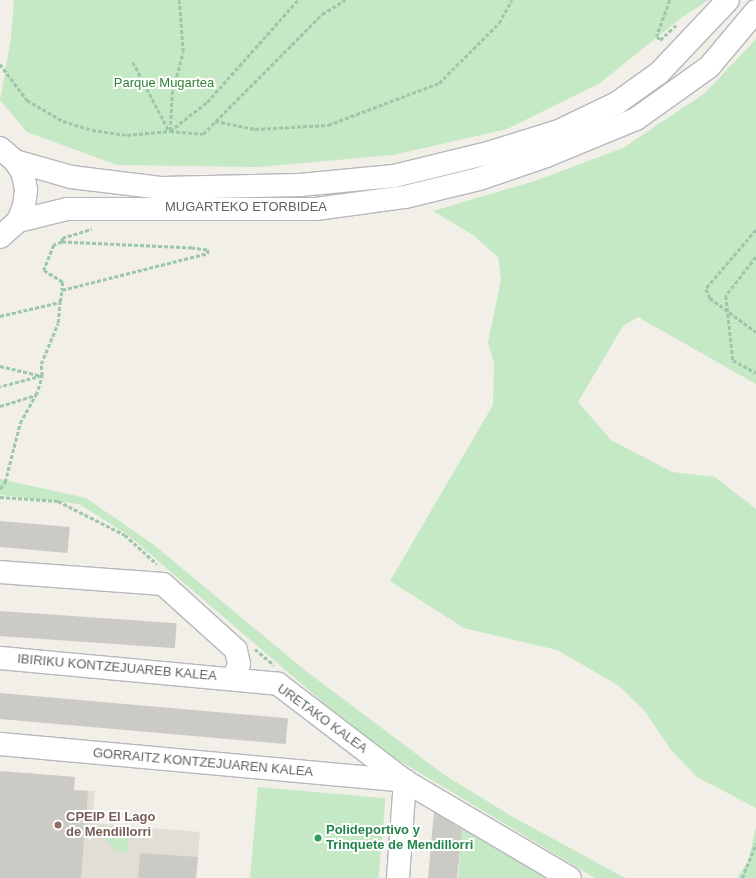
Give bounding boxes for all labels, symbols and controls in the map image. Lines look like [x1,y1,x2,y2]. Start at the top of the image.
park label: Parque Mugartea [114,75,214,91]
street label: MUGARTEKO ETORBIDEA [165,199,327,215]
street label: IBIRIKU KONTZEJUAREB KALEA [17,652,217,684]
street label: URETAKO KALEA [274,681,370,757]
street label: GORRAITZ KONTZEJUAREN KALEA [92,746,314,780]
place label: CPEIP El Lago de Mendillorri [66,810,156,841]
marker: CPEIP El Lago de Mendillorri [53,820,63,830]
place label: Polideportivo y Trinquete de Mendillorri [326,823,473,854]
marker: Polideportivo y Trinquete de Mendillorri [313,833,323,843]

